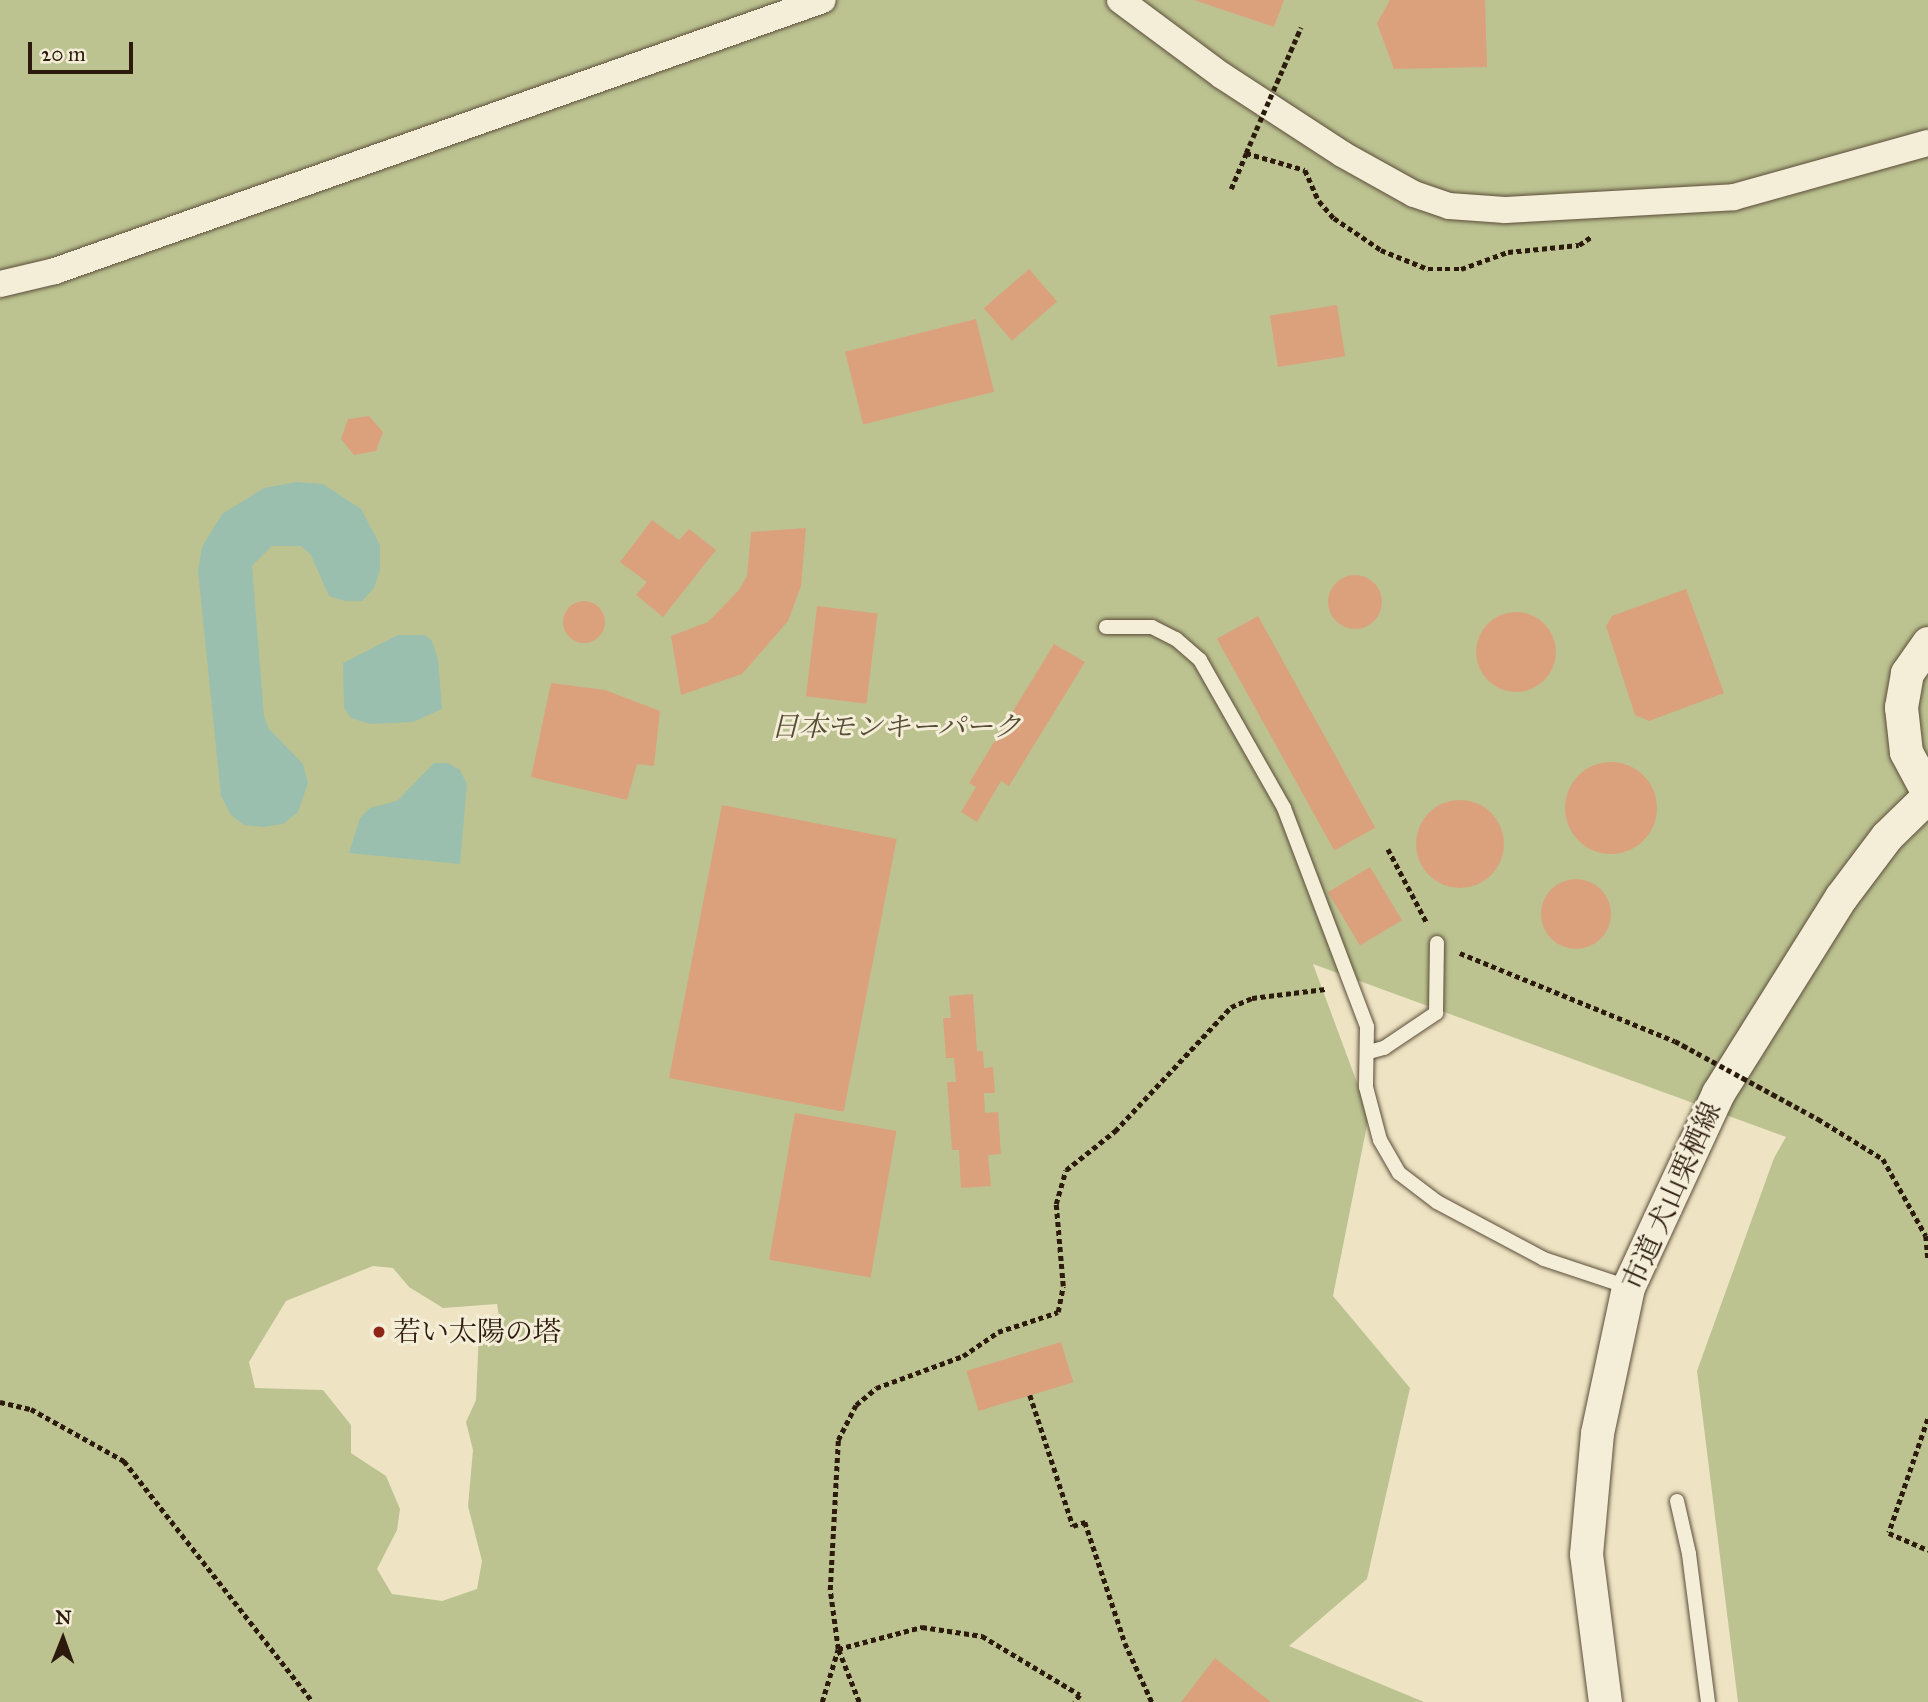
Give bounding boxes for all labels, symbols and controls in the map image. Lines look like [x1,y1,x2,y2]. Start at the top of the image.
scale bar [32,28,136,72]
text: 20 m [41,41,86,67]
park label: 日本モンキーパーク [770,710,1022,744]
street label: 市道 犬山栗栖線 [1616,1097,1728,1295]
place label: 若い太陽の塔 [393,1315,561,1349]
marker: 若い太陽の塔 [371,1324,387,1340]
north arrow [28,1604,98,1674]
text: N [55,1606,72,1629]

